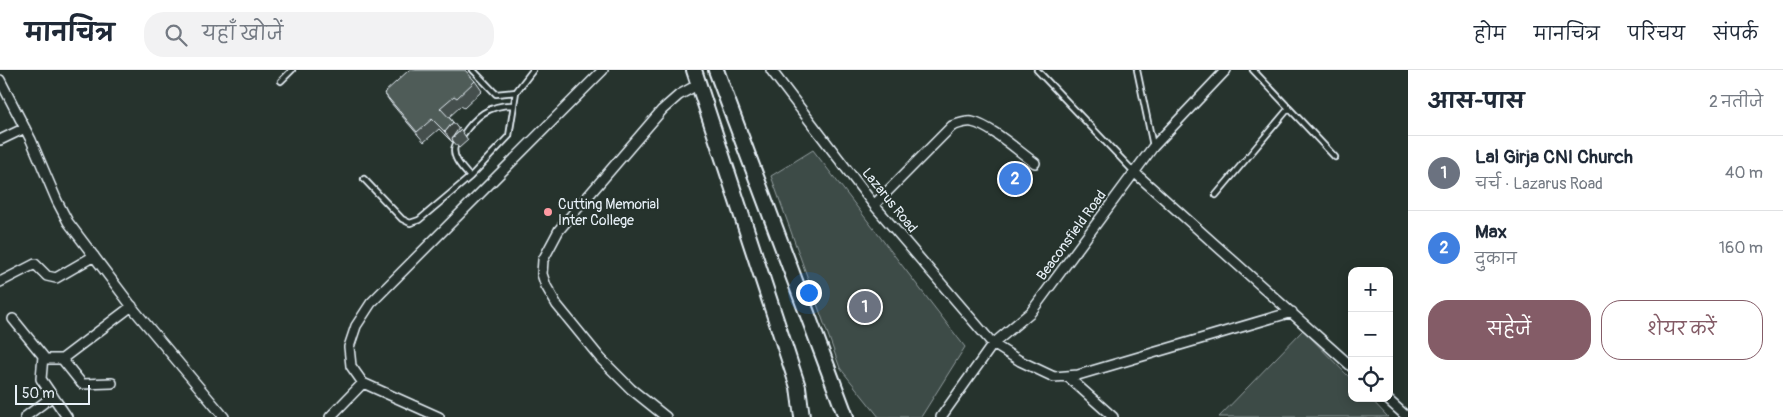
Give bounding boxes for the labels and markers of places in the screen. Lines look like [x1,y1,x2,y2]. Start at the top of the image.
pin: 2 [999,160,1031,198]
place label: Cutting Memorial Inter College [558,196,659,229]
marker: Cutting Memorial Inter College [542,206,554,218]
pin: 1 [849,288,881,326]

